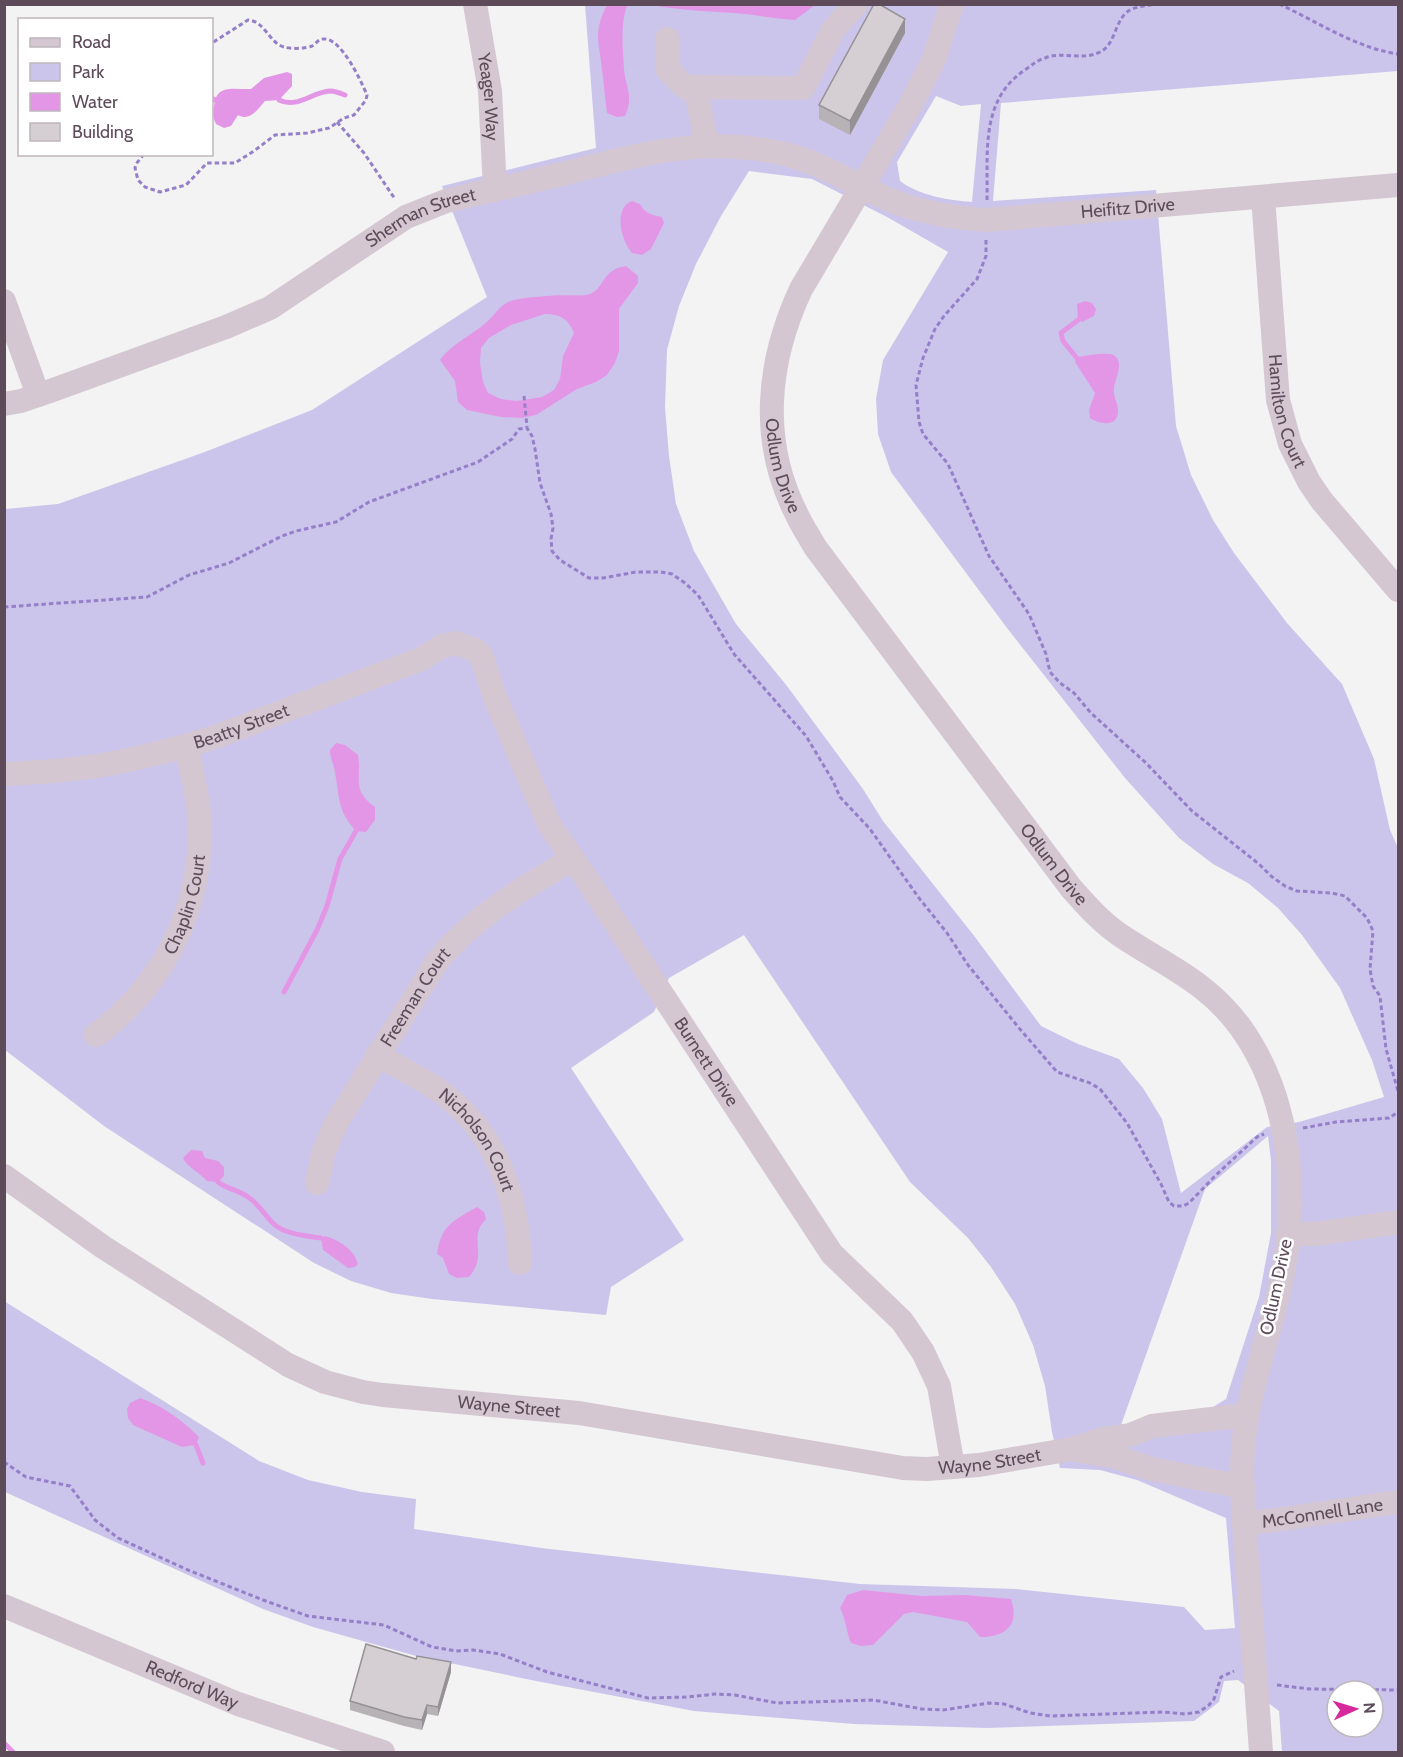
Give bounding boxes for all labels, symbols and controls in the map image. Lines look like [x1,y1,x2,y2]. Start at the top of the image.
legend [18,18,213,156]
text: Road [72,31,111,53]
street label: Yeager Way [472,50,503,141]
text: Park [72,61,105,83]
text: Water [72,91,118,113]
text: Building [72,121,134,143]
street label: Sherman Street [361,183,478,252]
street label: Heifitz Drive [1080,193,1176,223]
street label: Hamilton Court [1264,353,1311,472]
street label: Odlum Drive [761,417,805,517]
street label: Beatty Street [191,699,292,754]
street label: Odlum Drive [1015,819,1092,910]
street label: Chaplin Court [159,854,210,958]
street label: Freeman Court [376,943,455,1051]
street label: Burnett Drive [669,1013,743,1110]
street label: Nicholson Court [434,1083,519,1194]
street label: Odlum Drive [1255,1237,1297,1337]
street label: Wayne Street [457,1391,561,1422]
street label: Wayne Street [937,1444,1043,1479]
street label: McConnell Lane [1260,1493,1384,1533]
street label: Redford Way [142,1656,242,1714]
north arrow [1325,1679,1385,1739]
text: N [1360,1702,1379,1714]

